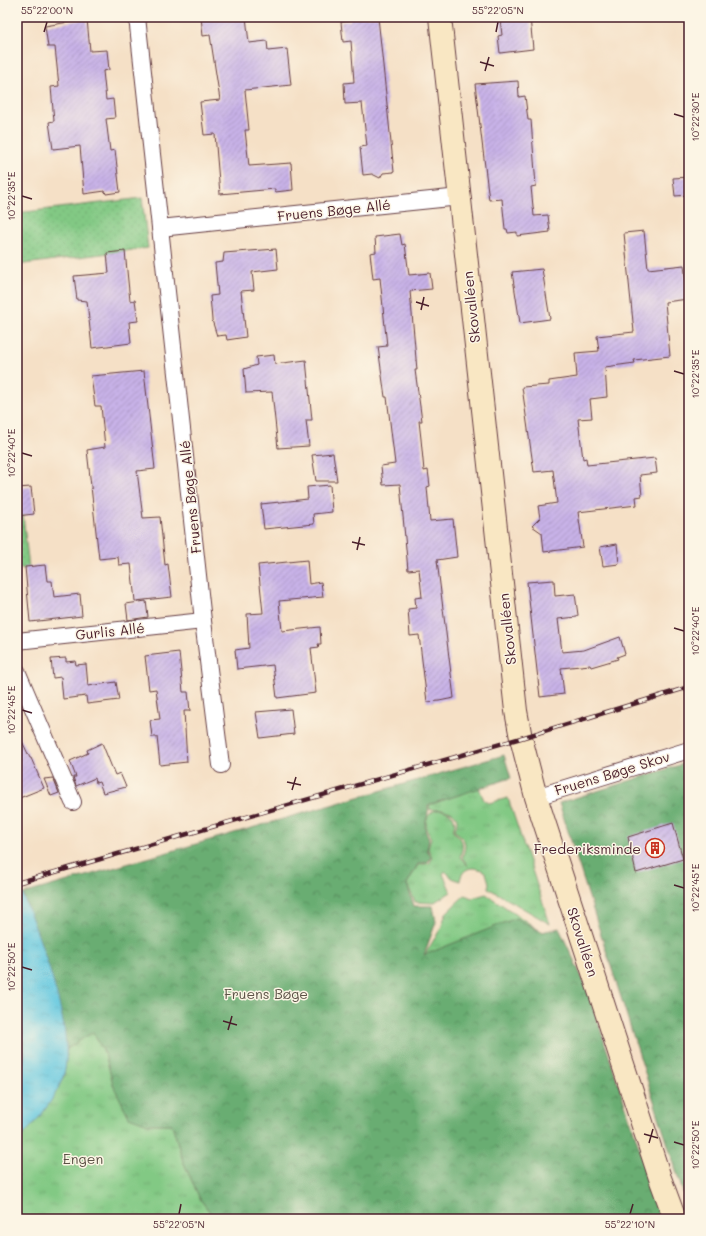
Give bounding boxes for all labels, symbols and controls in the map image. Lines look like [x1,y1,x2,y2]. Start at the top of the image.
text: 55°22'00"N [21,3,73,17]
text: 55°22'05"N [472,3,524,17]
text: 10°22'30"E [688,92,702,142]
text: 10°22'35"E [4,171,18,220]
street label: Fruens Bøge Allé [276,195,392,225]
street label: Skovalléen [458,270,484,344]
text: 10°22'35"E [688,349,702,398]
text: 10°22'40"E [4,428,18,478]
street label: Fruens Bøge Allé [175,439,205,555]
street label: Skovalléen [494,592,520,666]
text: 10°22'40"E [688,606,702,656]
street label: Gurlis Allé [74,618,146,644]
text: 10°22'45"E [4,685,18,734]
street label: Fruens Bøge Skov [552,746,672,800]
building icon: Frederiksminde [644,837,666,859]
place label: Frederiksminde [534,839,641,858]
text: 10°22'45"E [688,863,702,912]
street label: Skovalléen [563,905,603,979]
text: 10°22'50"E [4,942,18,992]
park label: Fruens Bøge [224,984,308,1003]
text: 10°22'50"E [688,1120,702,1170]
park label: Engen [63,1149,103,1168]
text: 55°22'05"N [153,1217,205,1231]
text: 55°22'10"N [605,1217,655,1231]

